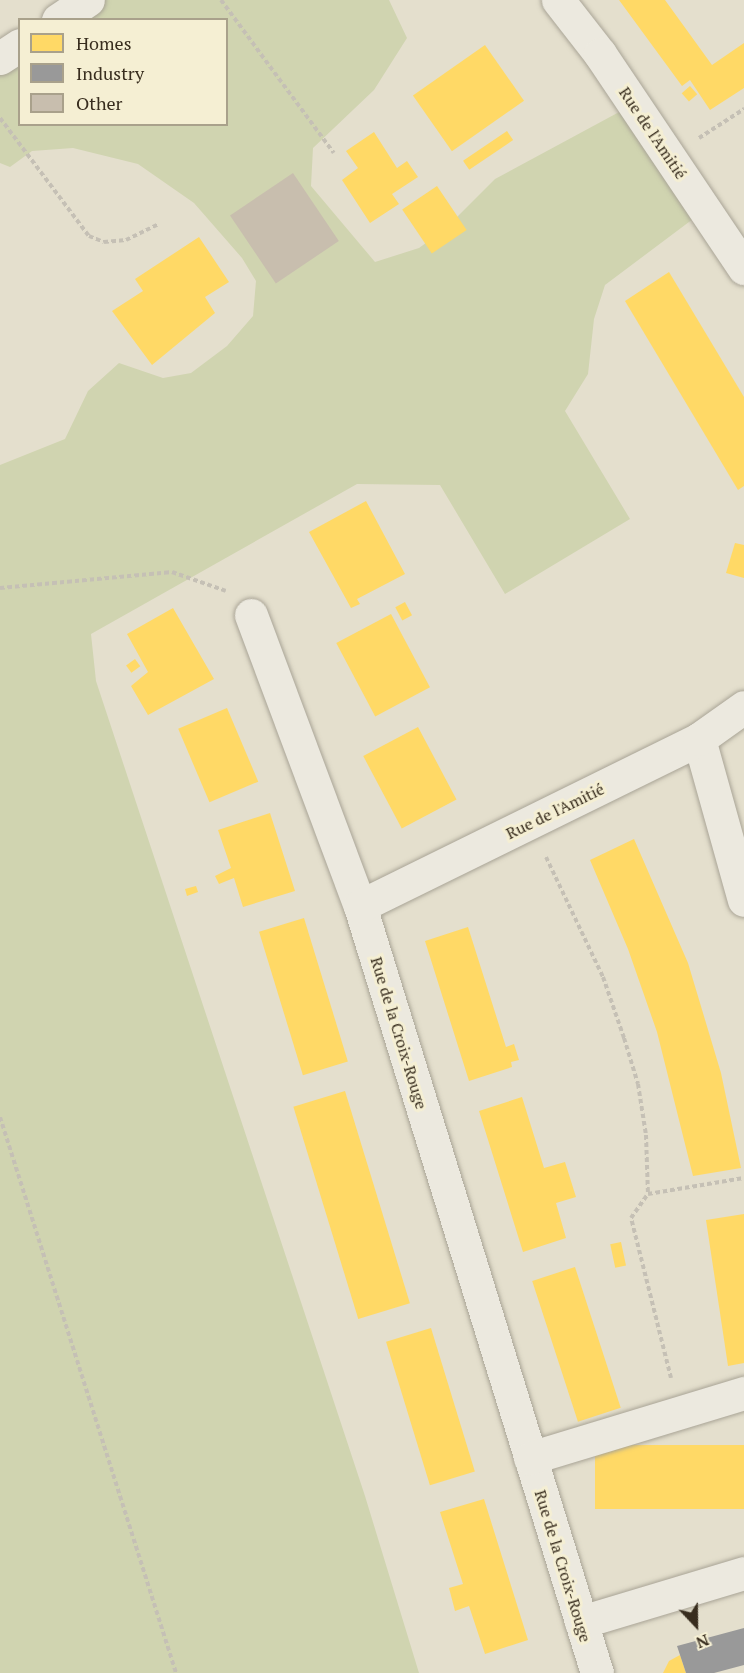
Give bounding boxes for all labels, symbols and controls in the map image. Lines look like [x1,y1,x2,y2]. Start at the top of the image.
legend [18,18,228,126]
text: Homes [76,31,131,55]
text: Industry [76,61,144,85]
street label: Rue de l'Amitié [615,83,691,183]
text: Other [76,91,123,115]
street label: Rue de l'Amitié [503,779,607,843]
street label: Rue de la Croix-Rouge [367,955,431,1111]
street label: Rue de la Croix-Rouge [531,1488,595,1644]
north arrow [666,1595,726,1655]
text: N [693,1629,712,1654]

